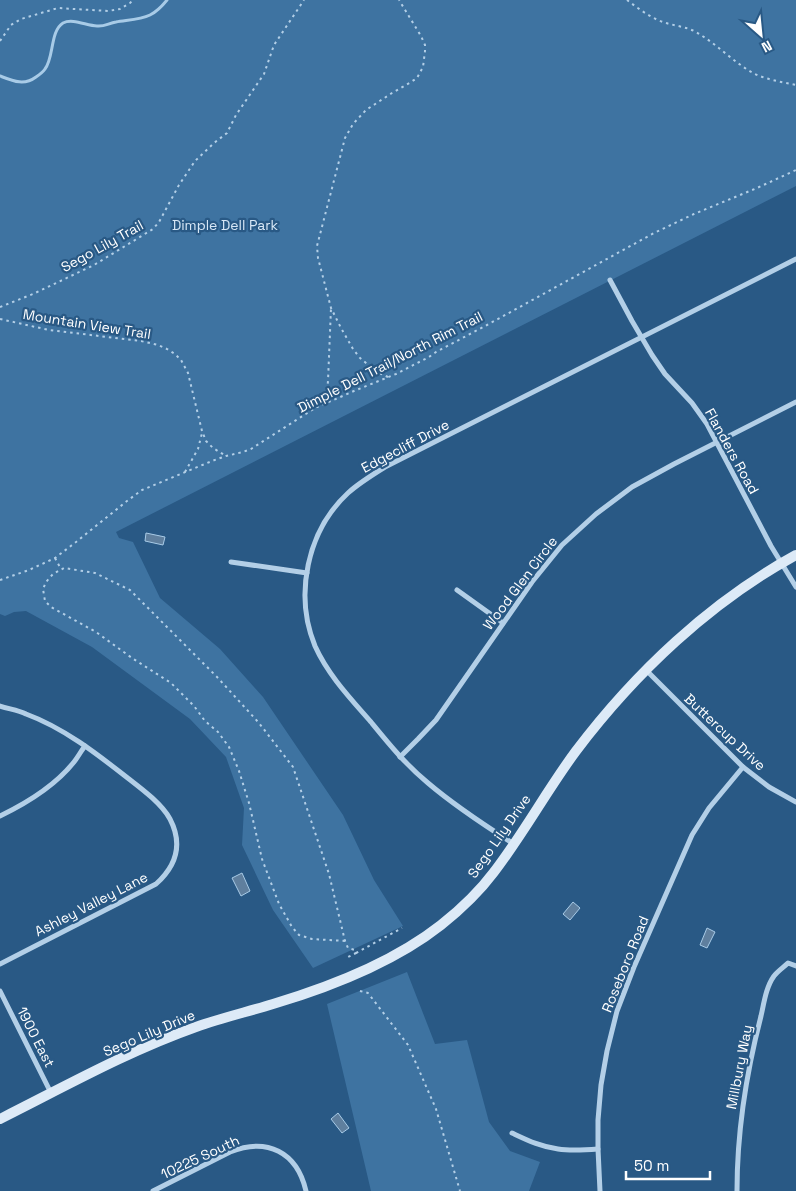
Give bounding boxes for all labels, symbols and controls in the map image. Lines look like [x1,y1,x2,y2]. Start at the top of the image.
north arrow [736,10,786,60]
text: N [759,36,775,57]
street label: Sego Lily Trail [58,216,146,276]
park label: Dimple Dell Park [172,216,279,234]
street label: Mountain View Trail [22,305,152,343]
street label: Dimple Dell Trail/North Rim Trail [294,307,486,417]
street label: Flanders Road [701,405,763,497]
street label: Edgecliff Drive [358,415,452,477]
street label: Wood Glen Circle [479,533,561,633]
street label: Buttercup Drive [680,690,770,774]
street label: Sego Lily Drive [463,791,535,881]
street label: Ashley Valley Lane [31,868,151,940]
street label: Roseboro Road [597,913,653,1015]
street label: 1900 East [13,1004,59,1070]
street label: Sego Lily Drive [100,1006,198,1060]
street label: Millbury Way [722,1023,756,1111]
street label: 10225 South [158,1131,242,1183]
scale bar [626,1148,710,1180]
text: 50 m [634,1156,669,1175]

